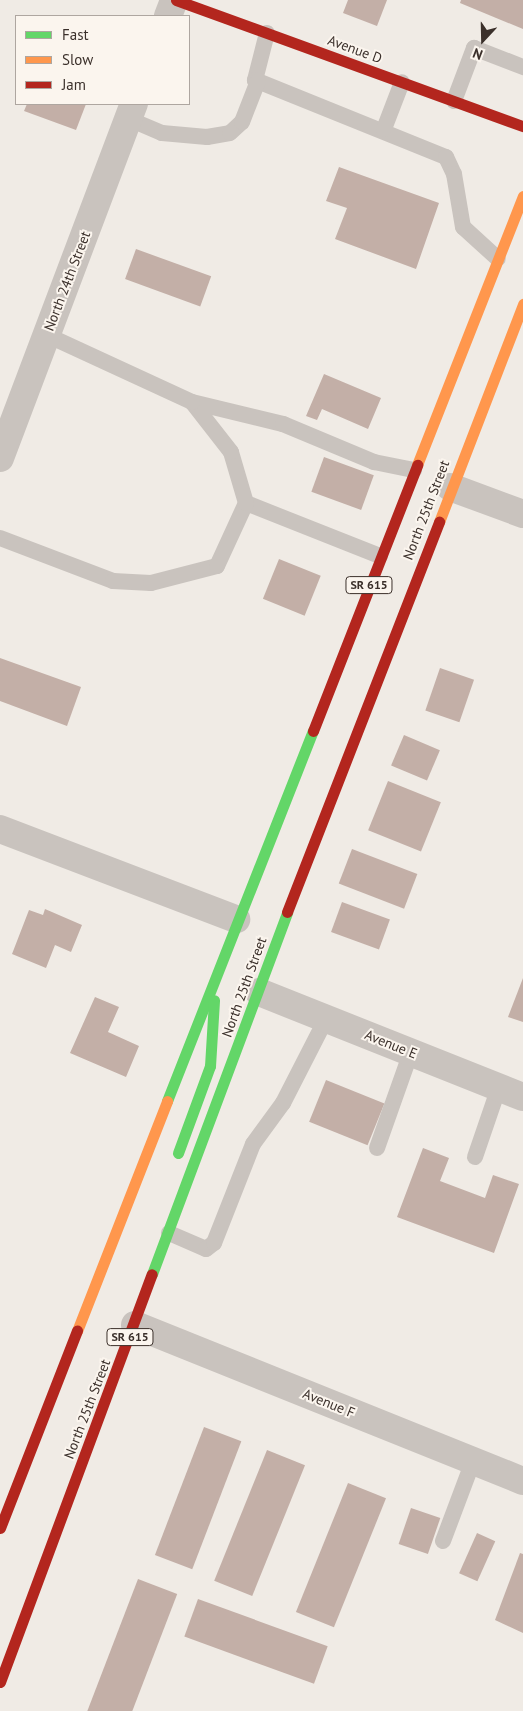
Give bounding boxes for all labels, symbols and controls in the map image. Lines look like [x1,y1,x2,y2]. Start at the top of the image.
legend [15,15,190,105]
north arrow [458,15,508,65]
text: Fast [62,25,89,44]
street label: Avenue D [326,31,384,67]
text: N [470,44,485,64]
text: Slow [62,50,93,69]
text: Jam [62,75,86,94]
street label: North 24th Street [40,229,94,333]
street label: North 25th Street [399,458,453,562]
road number: SR 615 [345,576,393,594]
street label: North 25th Street [218,935,270,1039]
street label: Avenue E [362,1026,420,1062]
road number: SR 615 [106,1328,154,1346]
street label: North 25th Street [60,1357,114,1461]
street label: Avenue F [300,1385,358,1421]

